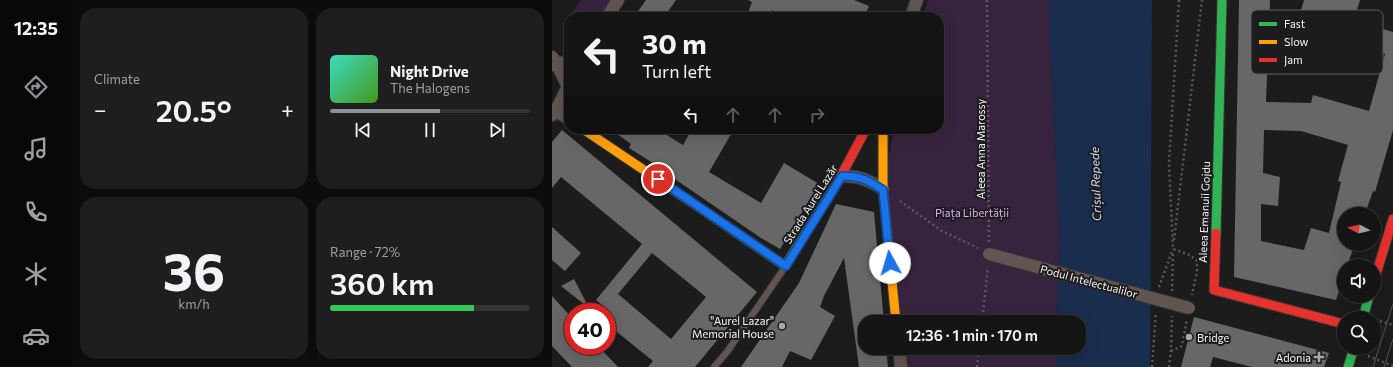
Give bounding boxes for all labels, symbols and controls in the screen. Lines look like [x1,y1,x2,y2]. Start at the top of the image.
legend [1251,10,1383,74]
text: 12:35 [14,17,58,39]
text: Fast [1284,17,1306,30]
text: 30 m [642,26,707,60]
icon: left [576,28,628,80]
text: Slow [1284,35,1309,48]
text: Jam [1284,53,1303,67]
text: Turn left [642,60,711,82]
text: Night Drive [390,62,469,80]
text: Climate [94,71,140,87]
icon: directions [22,73,50,101]
text: The Halogens [390,80,470,96]
text: 20.5° [156,91,232,128]
text: − [94,96,107,123]
text: + [281,96,294,123]
street label: Aleea Anna Marossy [974,99,987,199]
icon: left [680,104,702,126]
icon: ahead [722,104,744,126]
icon: ahead [764,104,786,126]
icon: right [806,104,828,126]
icon: previous [352,119,374,141]
icon: pause [419,119,441,141]
icon: next [486,119,508,141]
icon: music [22,135,50,163]
water label: Crișul Repede [1087,146,1104,221]
street label: Strada Aurel Lazăr [780,161,840,246]
street label: Aleea Emanuil Gojdu [1196,161,1212,263]
pin [641,162,675,196]
icon: arrive [647,168,669,190]
icon: phone [22,198,50,226]
park label: Piața Libertății [935,206,1009,220]
north arrow [1337,207,1381,251]
map controls [1337,207,1381,355]
text: 36 [163,238,225,302]
position arrow [869,242,911,284]
text: Range · 72% [330,244,400,260]
button: sound [1337,259,1381,303]
icon: climate [22,260,50,288]
street label: Podul Intelectualilor [1039,262,1140,300]
text: 360 km [330,264,434,301]
text: km/h [178,296,210,312]
speed limit sign: 40 [564,303,616,355]
button: search [1337,311,1381,355]
place label: "Aurel Lazar" Memorial House [692,314,774,340]
marker: "Aurel Lazar" Memorial House [777,321,787,331]
icon: car [22,322,50,350]
text: 12:36 · 1 min · 170 m [906,326,1038,344]
place label: Bridge [1197,331,1230,344]
marker: Bridge [1184,332,1194,342]
place label: Adonia [1276,351,1311,364]
marker: Adonia [1314,352,1324,362]

